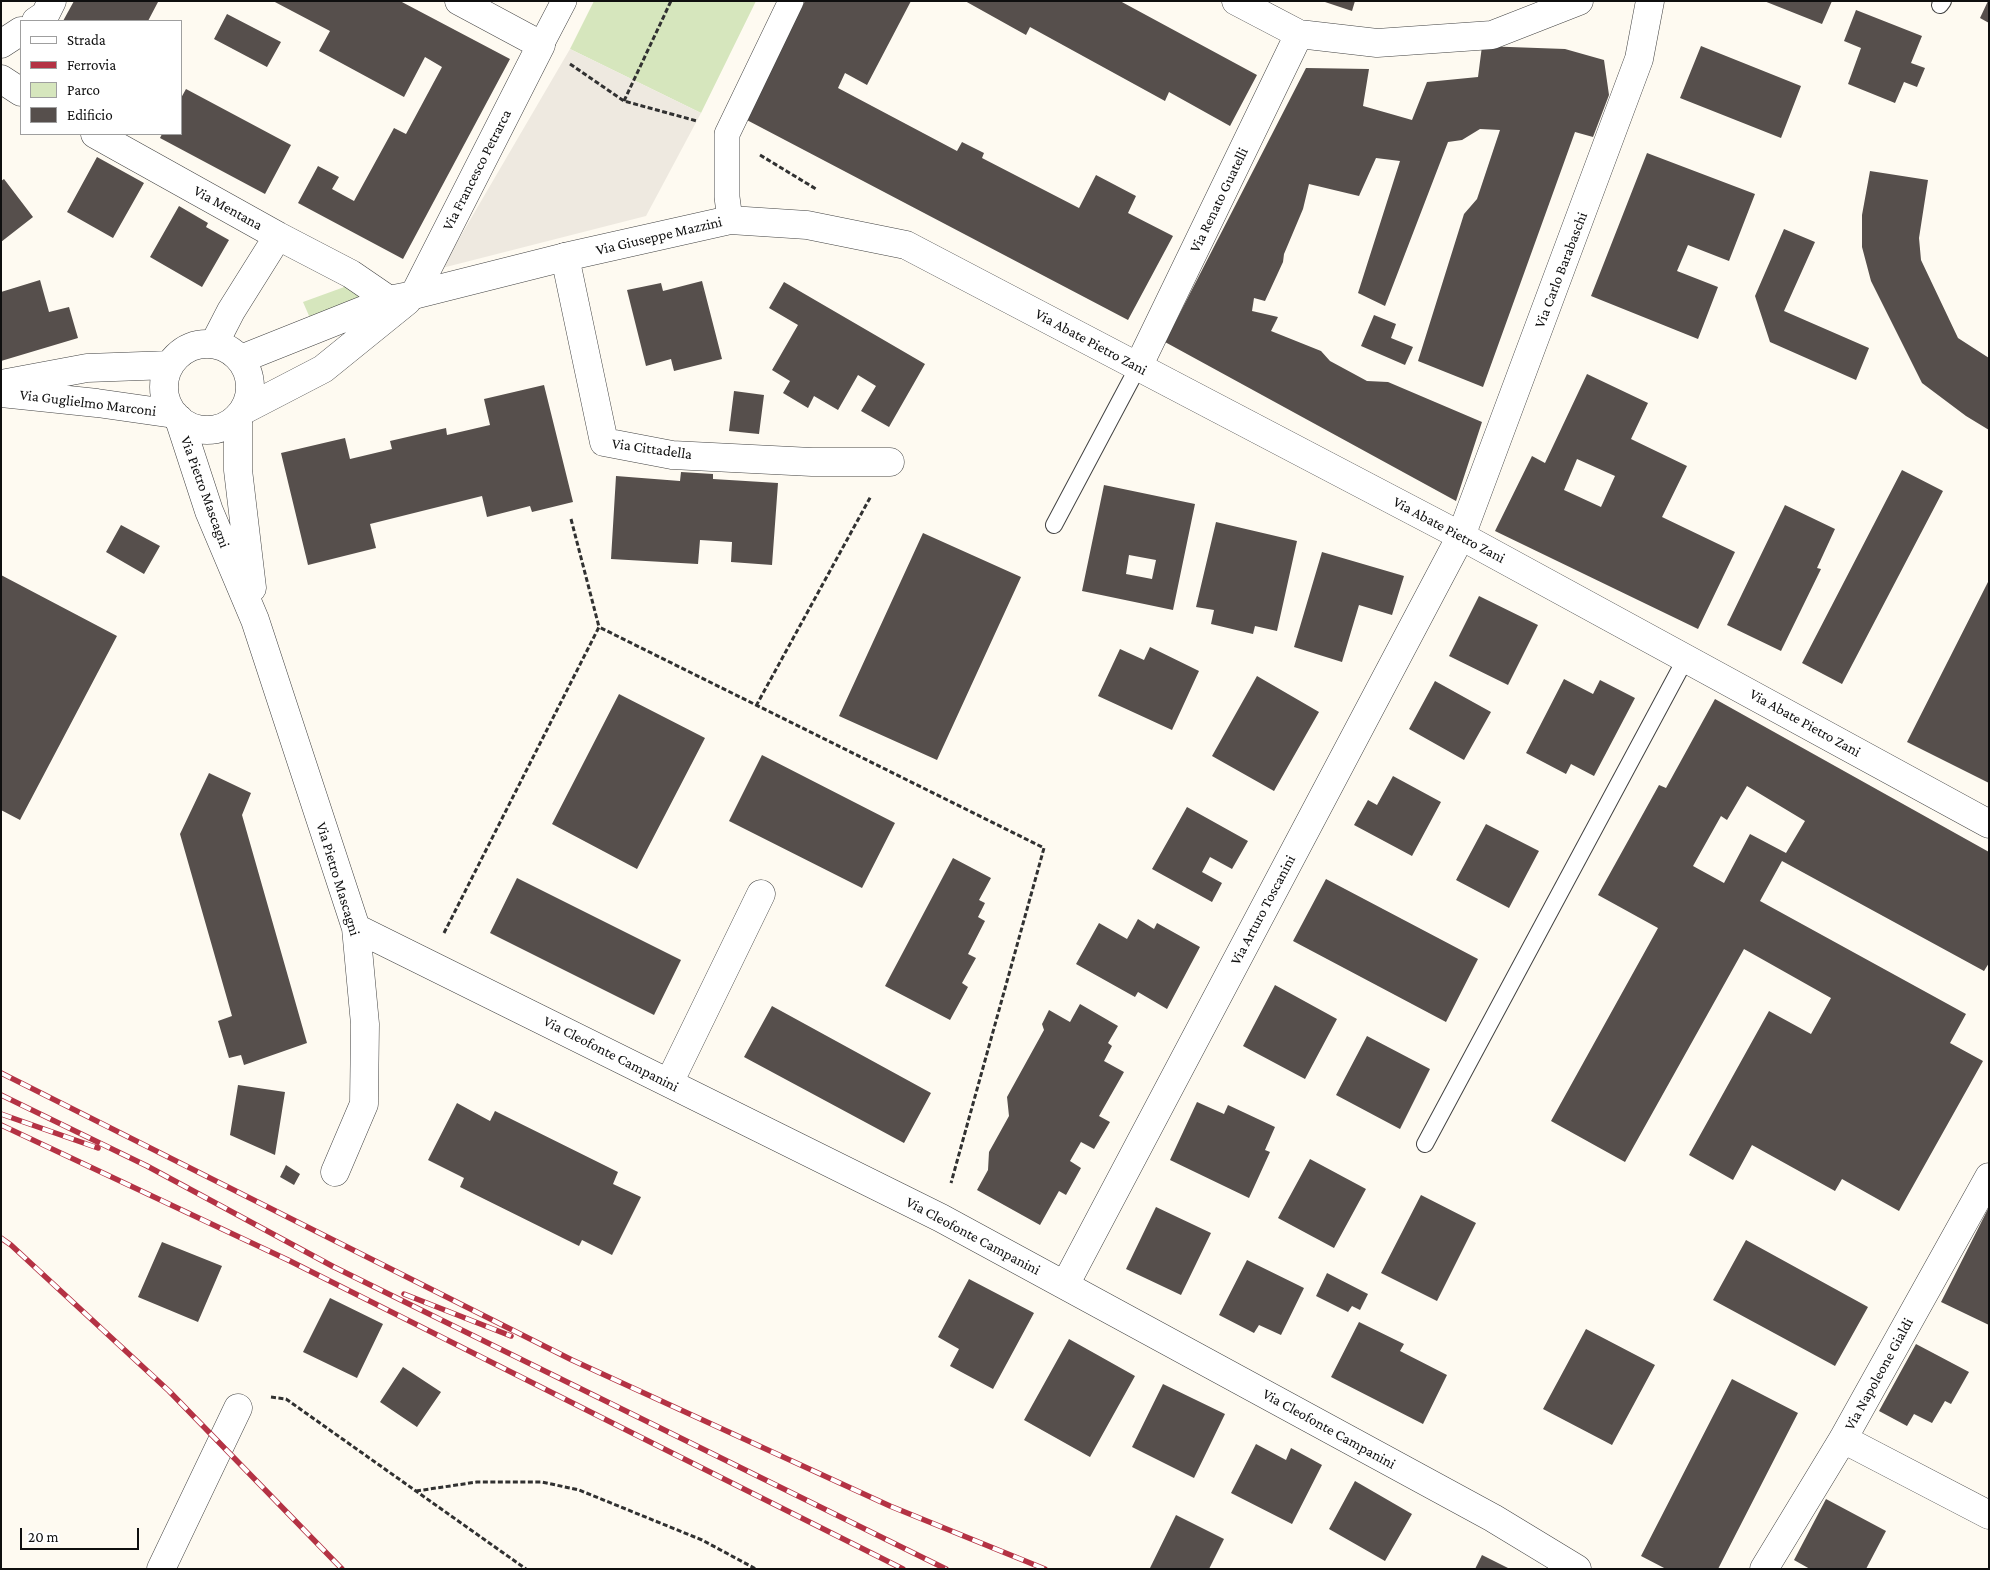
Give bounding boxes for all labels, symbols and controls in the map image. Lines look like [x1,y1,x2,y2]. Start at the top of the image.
legend [20,20,182,135]
text: Strada [67,32,106,48]
text: Ferrovia [67,57,116,73]
text: Parco [67,82,100,98]
text: Edificio [67,107,113,123]
street label: Via Francesco Petrarca [439,107,515,233]
street label: Via Renato Guatelli [1186,145,1252,255]
street label: Via Mentana [190,182,266,234]
street label: Via Carlo Barabaschi [1531,209,1591,331]
street label: Via Giuseppe Mazzini [594,213,724,259]
street label: Via Abate Pietro Zani [1032,305,1150,379]
street label: Via Guglielmo Marconi [19,386,157,420]
street label: Via Pietro Mascagni [176,433,234,551]
street label: Via Cittadella [611,434,693,464]
street label: Via Abate Pietro Zani [1390,493,1508,567]
street label: Via Abate Pietro Zani [1746,685,1864,761]
street label: Via Pietro Mascagni [312,820,364,938]
street label: Via Arturo Toscanini [1226,852,1300,968]
street label: Via Cleofonte Campanini [540,1012,682,1096]
street label: Via Cleofonte Campanini [903,1193,1043,1279]
street label: Via Napoleone Gialdi [1841,1315,1917,1433]
street label: Via Cleofonte Campanini [1259,1385,1399,1473]
scale bar [22,1518,141,1550]
text: 20 m [28,1529,59,1545]

